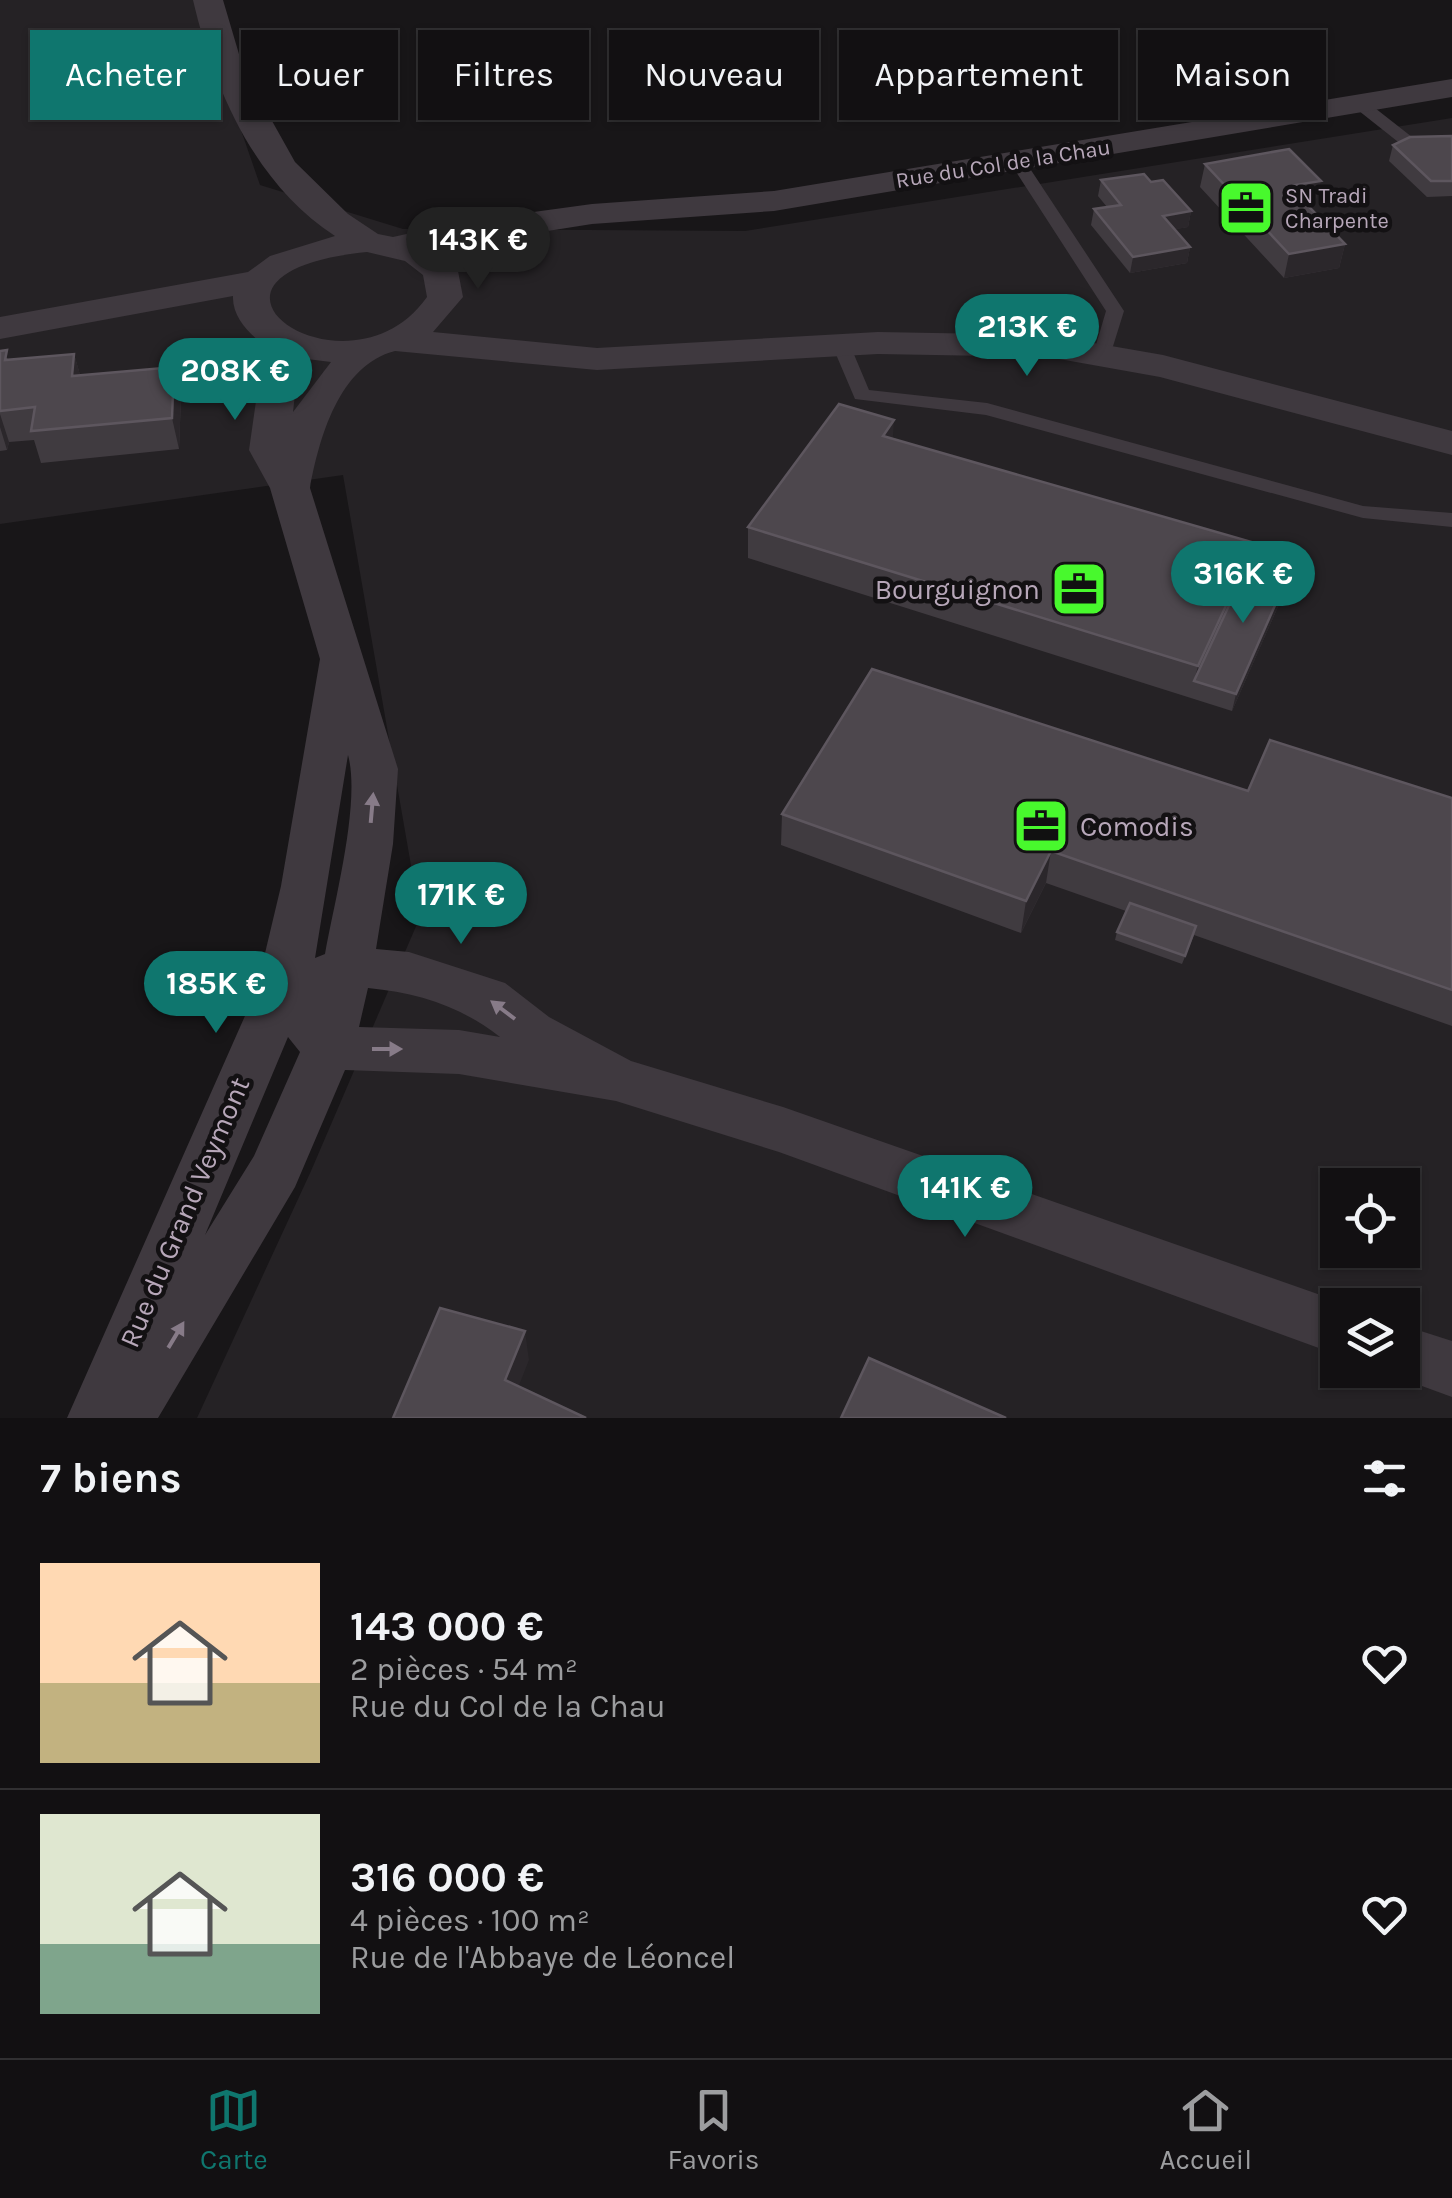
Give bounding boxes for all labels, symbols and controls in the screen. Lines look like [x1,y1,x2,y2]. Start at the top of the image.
chip: Acheter [30,30,221,120]
chip: Louer [241,30,398,120]
chip: Filtres [418,30,589,120]
chip: Nouveau [609,30,819,120]
chip: Appartement [839,30,1118,120]
chip: Maison [1138,30,1326,120]
street label: Rue du Col de la Chau [894,134,1112,194]
office icon: SN Tradi Charpente [1216,178,1276,238]
place label: SN Tradi Charpente [1285,183,1389,234]
pin: 143K € [397,207,559,292]
text: 143K € [428,221,528,258]
pin: 213K € [946,294,1108,379]
text: 213K € [977,308,1077,345]
pin: 208K € [154,338,316,423]
text: 208K € [180,352,290,389]
pin: 316K € [1162,541,1324,626]
text: 316K € [1193,555,1293,592]
office icon: Bourguignon [1049,559,1109,619]
place label: Bourguignon [875,573,1040,606]
one-way arrow [364,791,380,823]
office icon: Comodis [1011,796,1071,856]
place label: Comodis [1080,810,1194,843]
pin: 171K € [380,862,542,947]
text: 171K € [417,876,505,913]
pin: 185K € [135,951,297,1036]
text: 185K € [166,965,266,1002]
one-way arrow [490,1001,516,1021]
one-way arrow [371,1041,403,1057]
street label: Rue du Grand Veymont [113,1072,256,1352]
pin: 141K € [884,1155,1046,1240]
map controls [1320,1168,1420,1388]
button: locate [1320,1168,1420,1268]
text: 141K € [919,1169,1011,1206]
button: layers [1320,1288,1420,1388]
one-way arrow [167,1321,184,1349]
icon: filters [1357,1451,1412,1506]
text: 7 biens [40,1453,182,1503]
text: 143 000 € [350,1601,544,1651]
icon: home [120,1603,240,1723]
icon: heart [1357,1636,1412,1691]
text: 2 pièces · 54 m² [350,1651,578,1688]
text: Rue du Col de la Chau [350,1688,666,1725]
text: 316 000 € [350,1852,544,1902]
icon: home [120,1854,240,1974]
icon: heart [1357,1887,1412,1942]
text: 4 pièces · 100 m² [350,1902,590,1939]
text: Rue de l'Abbaye de Léoncel [350,1939,735,1976]
tab: Carte [200,2083,268,2176]
tab: Favoris [668,2083,760,2176]
tab: Accueil [1160,2083,1252,2176]

